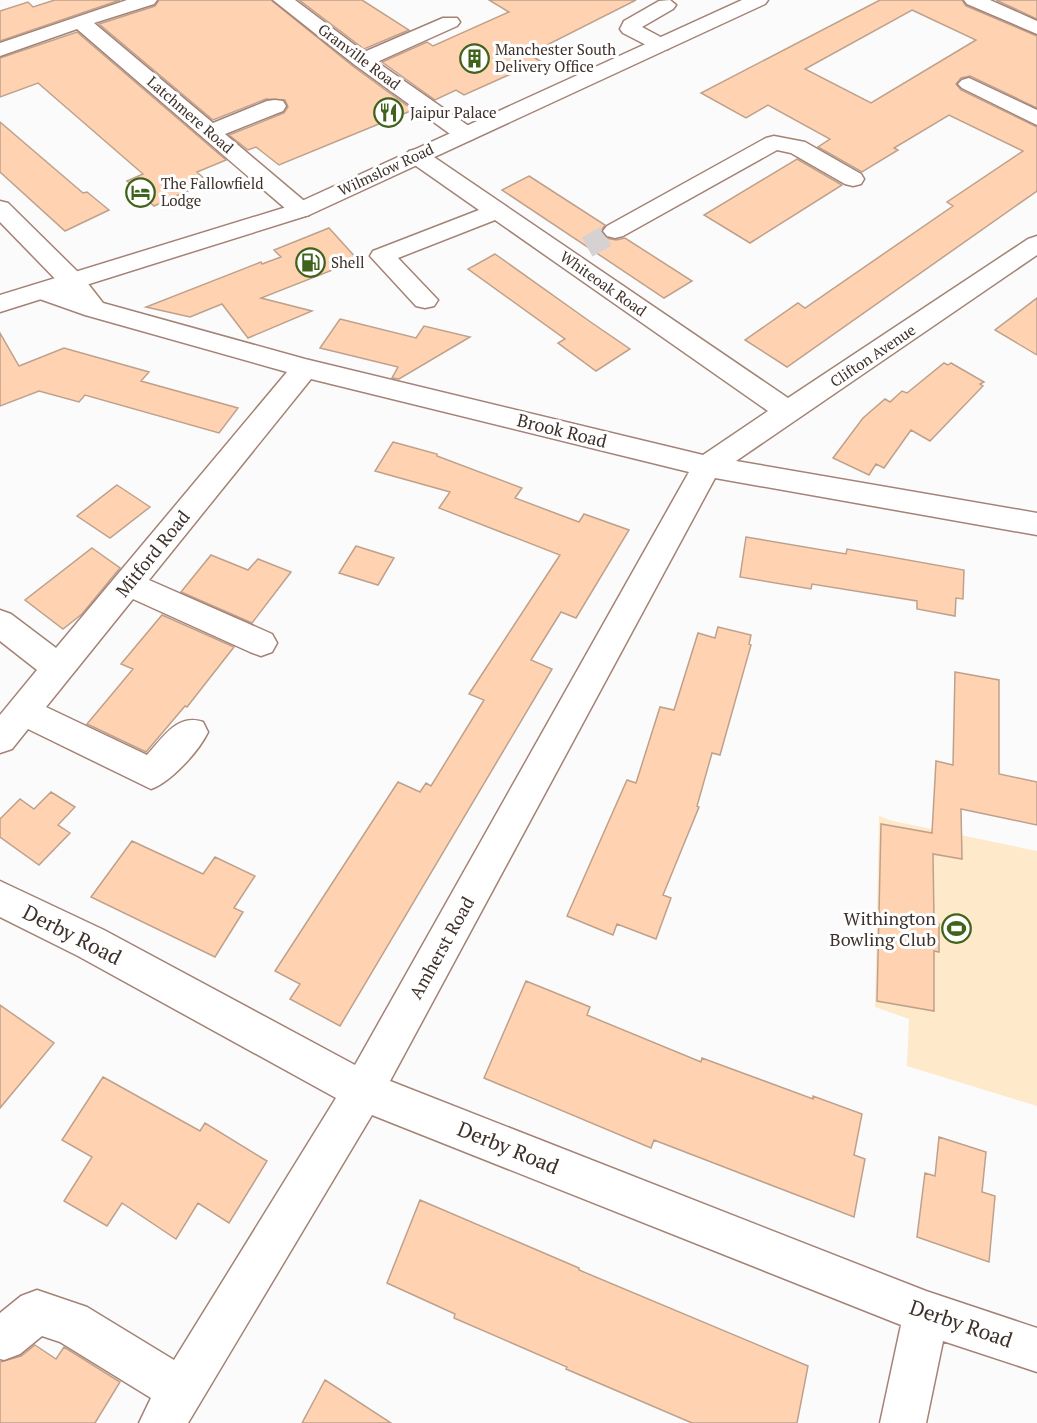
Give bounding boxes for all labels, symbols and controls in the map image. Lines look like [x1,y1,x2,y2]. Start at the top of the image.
street label: Granville Road [314,19,405,94]
place label: Manchester South Delivery Office [495,39,616,76]
building icon: Manchester South Delivery Office [458,43,490,75]
street label: Latchmere Road [143,71,238,157]
restaurant icon: Jaipur Palace [373,97,405,129]
place label: Jaipur Palace [410,102,497,122]
street label: Wilmslow Road [335,138,437,200]
place label: The Fallowfield Lodge [161,173,263,210]
hotel icon: The Fallowfield Lodge [124,177,156,209]
street label: Whiteoak Road [556,246,651,320]
fuel station icon: Shell [294,247,326,279]
place label: Shell [331,252,364,272]
street label: Clifton Avenue [826,319,919,391]
street label: Brook Road [515,407,610,453]
street label: Mitford Road [110,505,195,602]
street label: Amherst Road [403,892,479,1003]
street label: Derby Road [18,897,127,971]
place label: Withington Bowling Club [830,906,936,951]
sports icon: Withington Bowling Club [941,913,973,945]
street label: Derby Road [453,1114,564,1180]
street label: Derby Road [906,1292,1017,1354]

